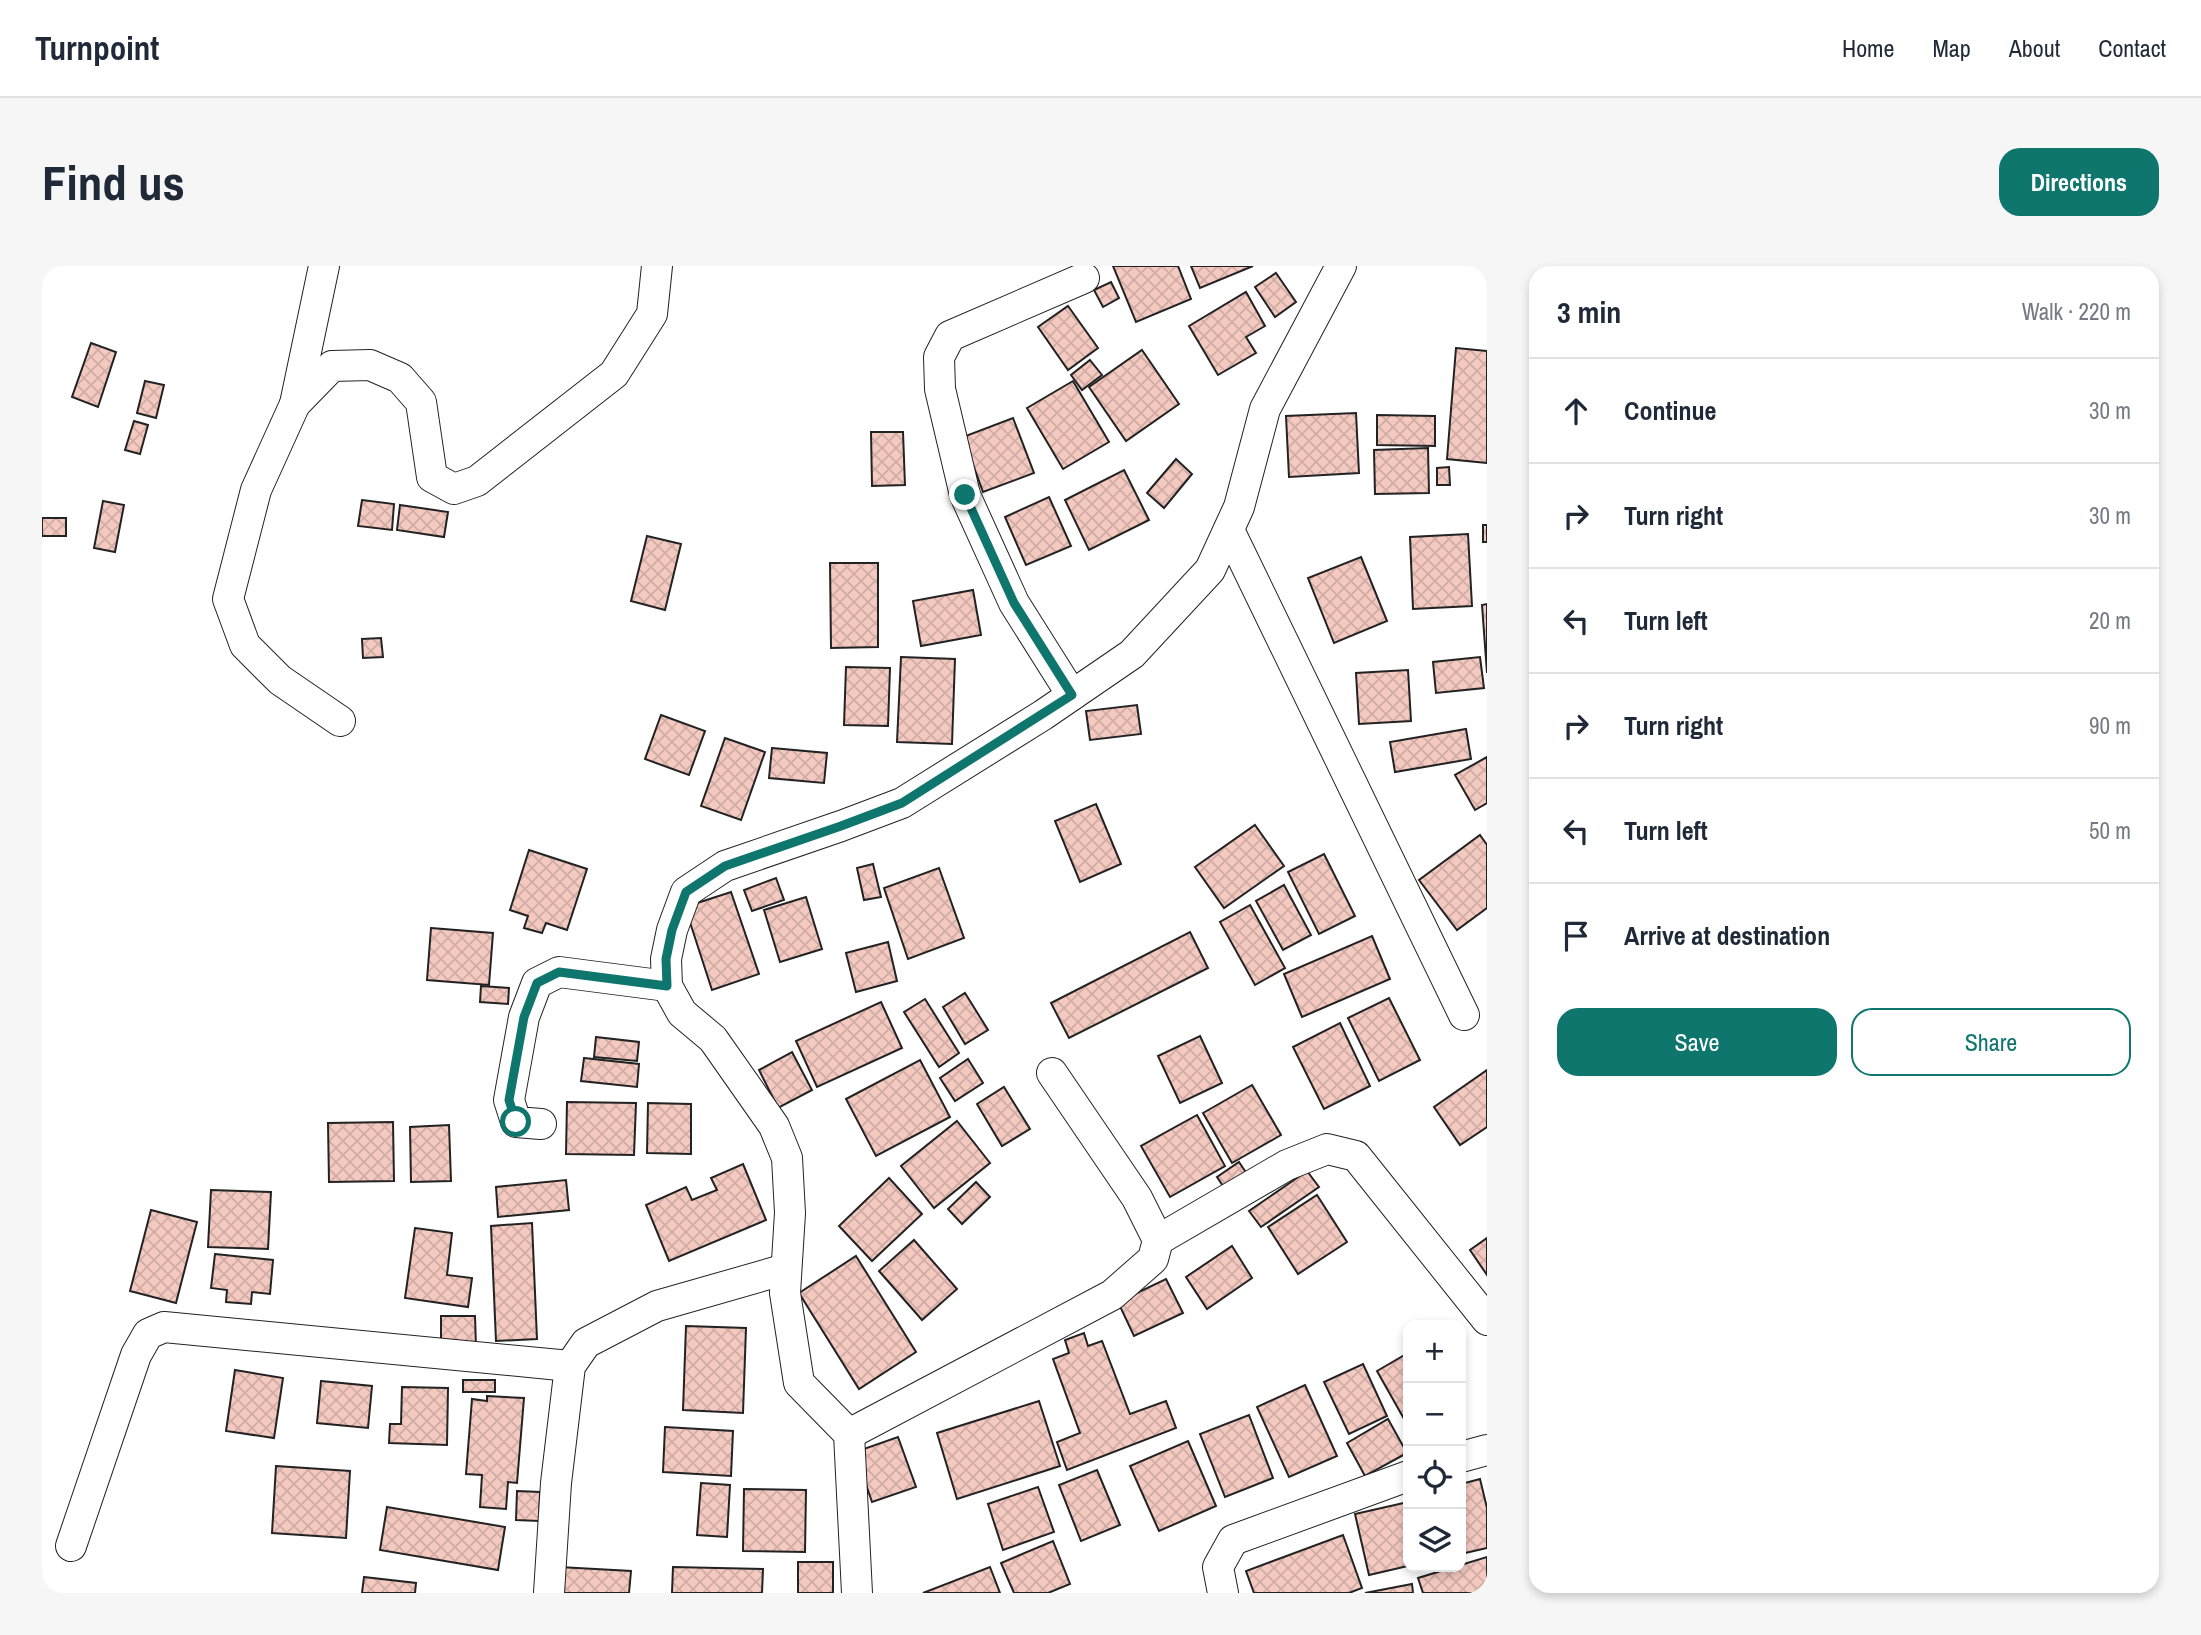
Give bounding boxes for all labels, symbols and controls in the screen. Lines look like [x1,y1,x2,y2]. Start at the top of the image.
text: Turnpoint [35,26,159,70]
text: Home [1842,32,1894,64]
text: Map [1932,32,1971,64]
text: About [2009,32,2060,64]
text: Contact [2098,32,2166,64]
button: Directions [1999,148,2159,216]
text: Find us [42,149,185,215]
text: 3 min [1557,292,1621,332]
text: Walk · 220 m [2022,296,2131,327]
icon: ahead [1557,392,1595,430]
text: Continue [1624,393,1716,428]
text: 30 m [2089,395,2131,426]
route end [949,479,980,510]
icon: right [1557,497,1595,535]
text: Turn right [1624,498,1723,533]
text: 30 m [2089,500,2131,531]
icon: left [1557,602,1595,640]
text: Turn left [1624,603,1708,638]
text: 20 m [2089,605,2131,636]
icon: right [1557,707,1595,745]
text: Turn right [1624,708,1723,743]
text: 90 m [2089,710,2131,741]
icon: left [1557,812,1595,850]
text: Turn left [1624,813,1708,848]
text: 50 m [2089,815,2131,846]
icon: arrive [1557,917,1595,955]
text: Arrive at destination [1624,918,1830,953]
button: Save [1557,1008,1837,1076]
button: Share [1851,1008,2131,1076]
route start [500,1106,531,1137]
map controls [1403,1320,1466,1572]
button: + [1403,1320,1466,1383]
button: − [1403,1383,1466,1446]
button: locate [1403,1446,1466,1509]
button: layers [1403,1509,1466,1572]

